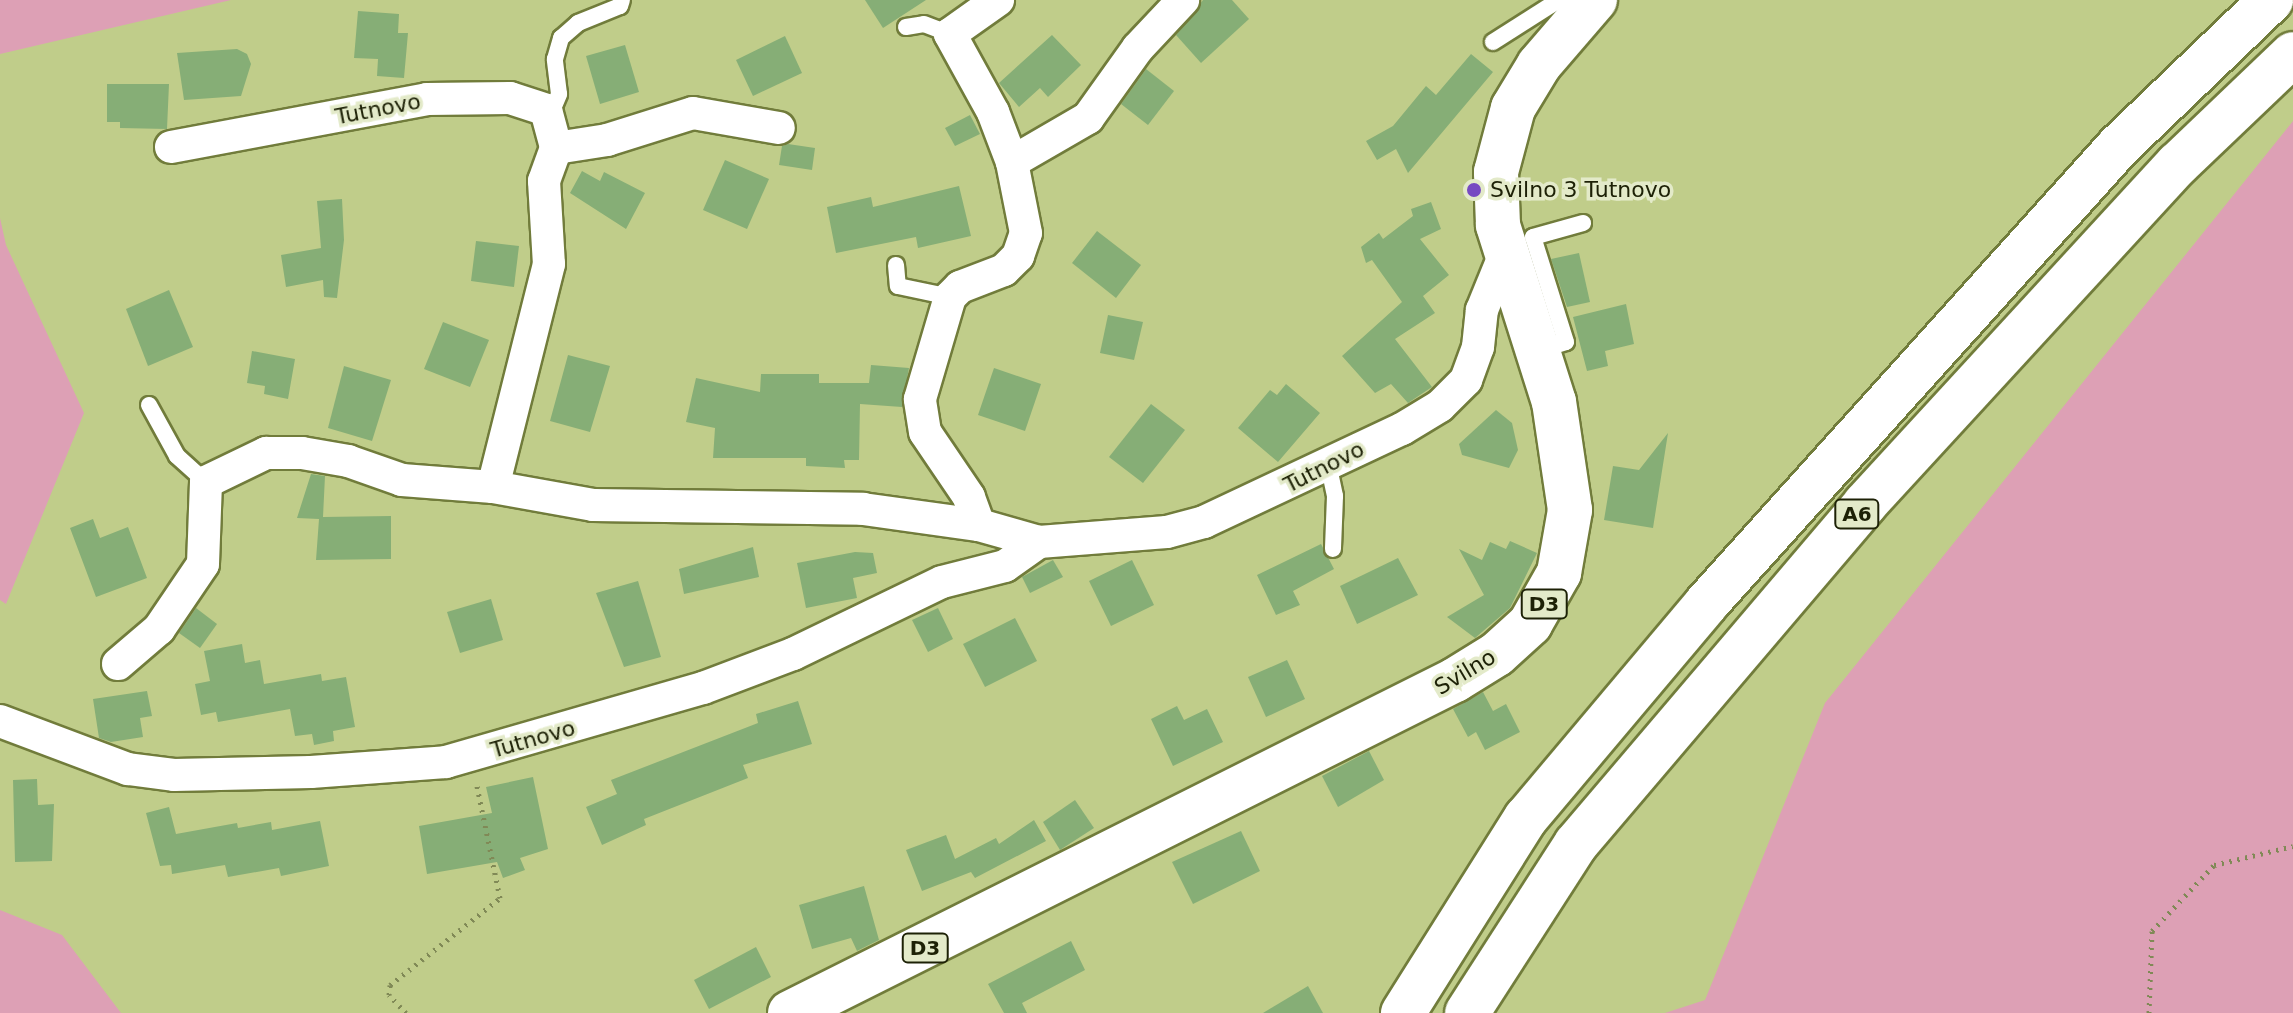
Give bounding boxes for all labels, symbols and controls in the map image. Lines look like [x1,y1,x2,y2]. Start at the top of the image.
street label: Tutnovo [333,88,423,130]
place label: Svilno 3 Tutnovo [1490,177,1671,203]
marker: Svilno 3 Tutnovo [1465,181,1483,199]
street label: Tutnovo [1279,436,1369,498]
road number: A6 [1833,498,1881,530]
road number: D3 [1520,588,1568,620]
street label: Svilno [1430,644,1500,700]
street label: Tutnovo [488,714,578,764]
road number: D3 [901,932,949,964]

